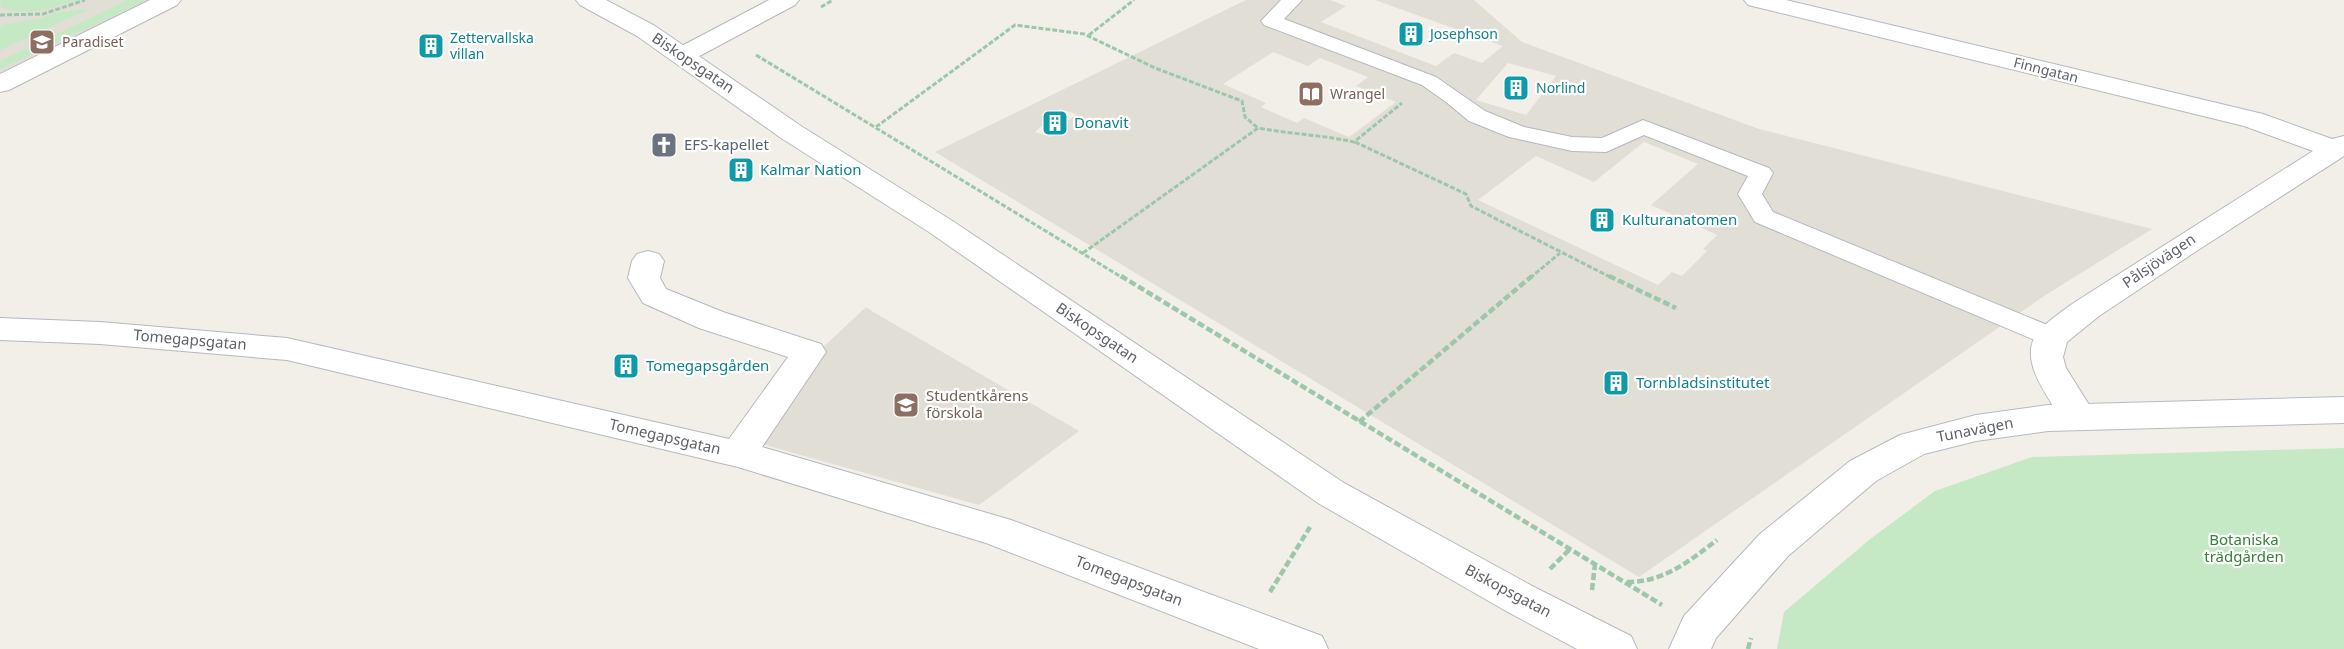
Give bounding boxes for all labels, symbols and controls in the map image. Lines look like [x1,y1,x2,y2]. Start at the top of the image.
building icon: Josephson [1396,19,1426,49]
place label: Josephson [1428,24,1498,43]
school or university icon: Paradiset [27,27,57,57]
street label: Biskopsgatan [649,27,739,97]
place label: Zettervallska villan [450,28,534,63]
building icon: Zettervallska villan [416,31,446,61]
place label: Paradiset [62,32,124,51]
street label: Finngatan [2012,52,2081,87]
building icon: Norlind [1501,73,1531,103]
place label: Norlind [1536,78,1585,97]
library icon: Wrangel [1296,79,1326,109]
place label: Wrangel [1330,84,1385,103]
building icon: Donavit [1040,108,1070,138]
place label: Donavit [1074,112,1129,132]
church icon: EFS-kapellet [649,130,679,160]
place label: EFS-kapellet [684,134,770,154]
building icon: Kalmar Nation [726,155,756,185]
place label: Kalmar Nation [760,159,862,179]
building icon: Kulturanatomen [1587,205,1617,235]
place label: Kulturanatomen [1622,209,1737,229]
street label: Pålsjövägen [2118,228,2199,292]
street label: Biskopsgatan [1053,297,1143,367]
street label: Tomegapsgatan [133,324,248,354]
building icon: Tomegapsgården [611,351,641,381]
place label: Tomegapsgården [646,355,769,375]
building icon: Tornbladsinstitutet [1601,368,1631,398]
place label: Tornbladsinstitutet [1636,372,1770,392]
place label: Studentkårens förskola [926,385,1029,422]
school or university icon: Studentkårens förskola [891,390,921,420]
street label: Tunavägen [1935,412,2015,446]
street label: Tomegapsgatan [608,413,723,459]
park label: Botaniska trädgården [2204,529,2284,566]
street label: Tomegapsgatan [1073,550,1186,610]
street label: Biskopsgatan [1462,559,1555,621]

